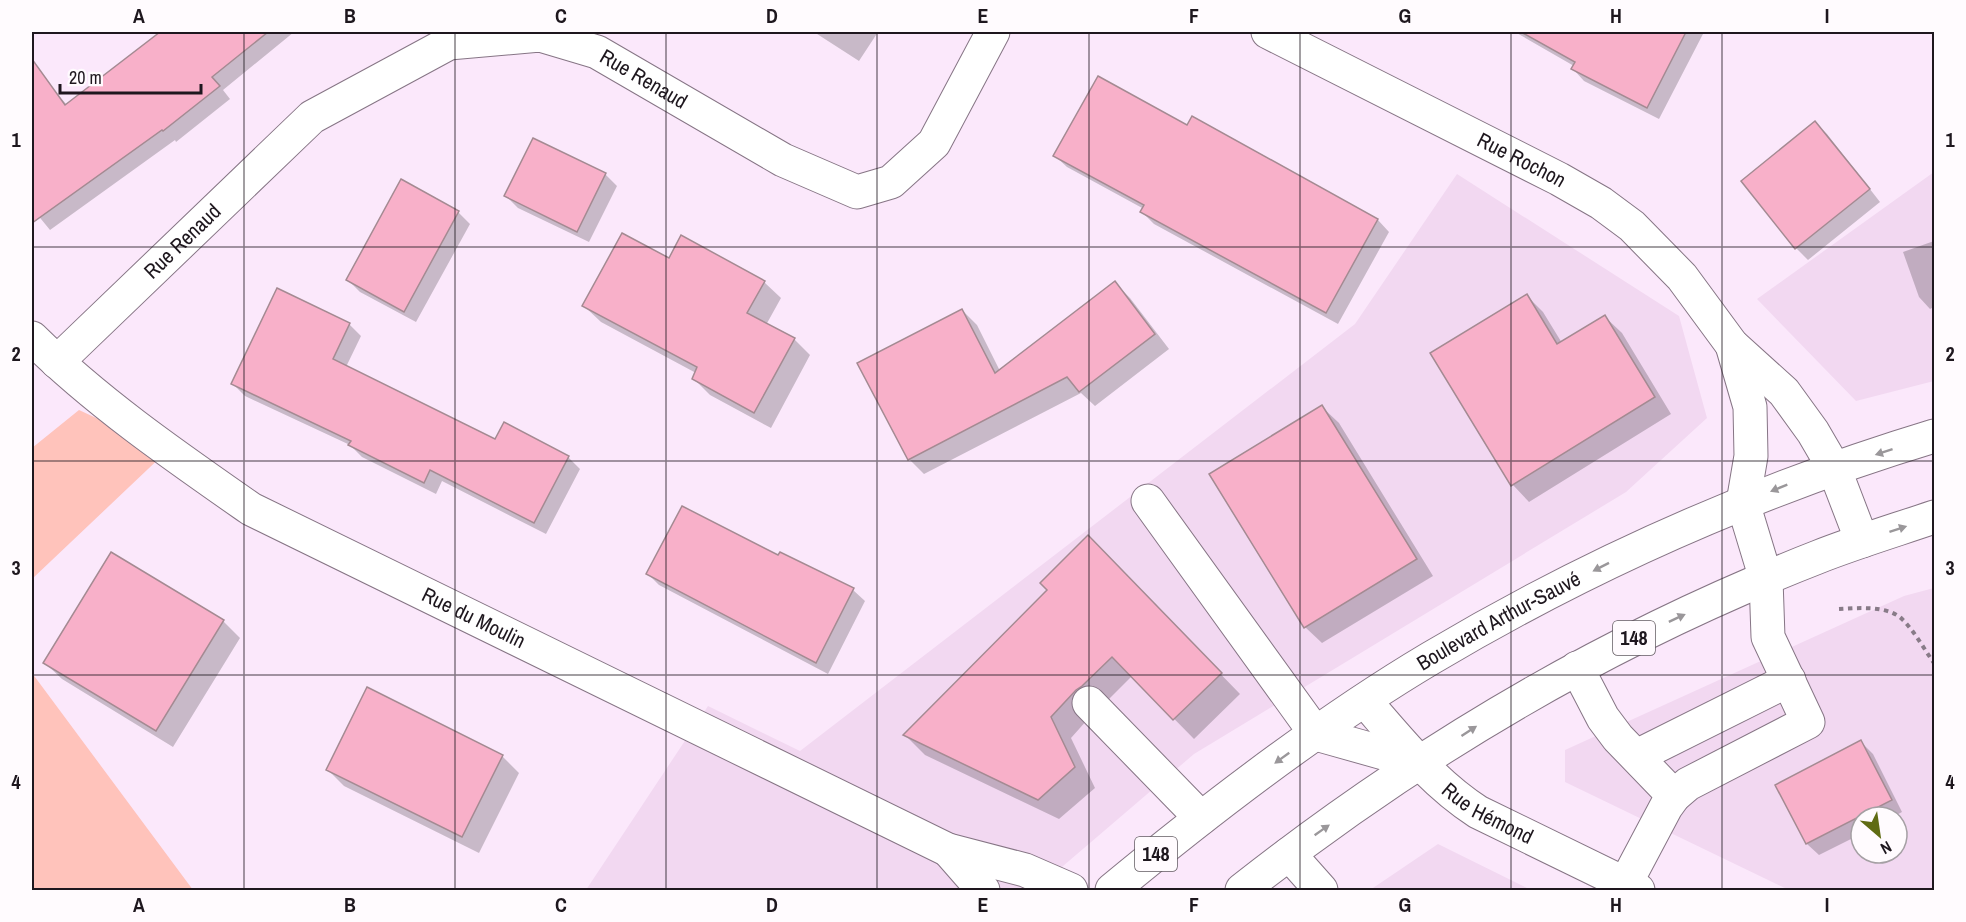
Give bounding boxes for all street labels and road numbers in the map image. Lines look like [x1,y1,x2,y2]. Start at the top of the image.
street label: Rue Renaud [595,42,693,115]
street label: Rue Rochon [1472,125,1572,194]
street label: Rue Renaud [137,197,227,285]
street label: Boulevard Arthur-Sauvé [1411,564,1585,677]
street label: Rue du Moulin [417,580,531,655]
road number: 148 [1613,621,1655,655]
street label: Rue Hémond [1436,775,1538,851]
road number: 148 [1135,837,1177,871]

